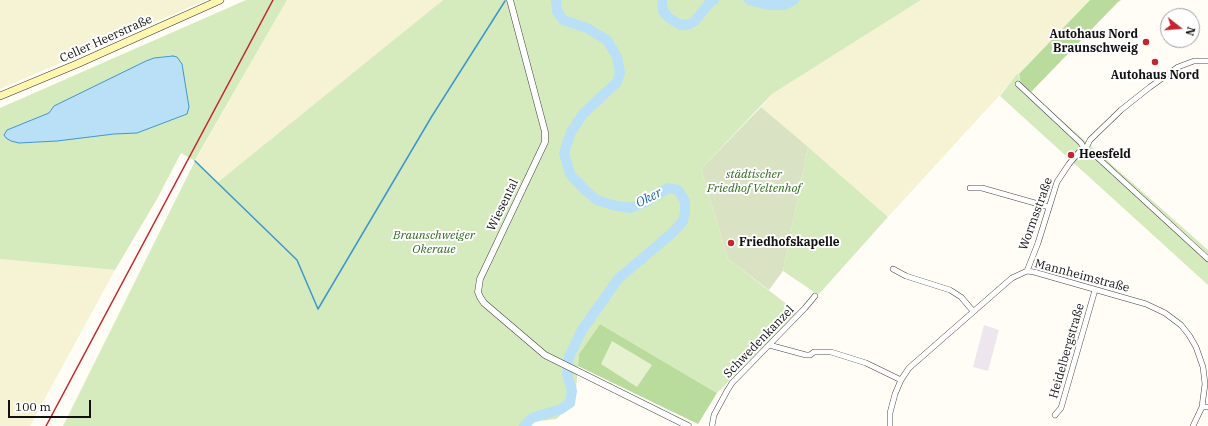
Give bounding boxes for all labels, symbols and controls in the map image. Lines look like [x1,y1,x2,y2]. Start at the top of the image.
north arrow [1160,8,1200,48]
street label: Celler Heerstraße [58,12,154,66]
text: N [1183,25,1198,37]
place label: Autohaus Nord Braunschweig [1050,28,1138,56]
marker: Autohaus Nord Braunschweig [1141,37,1151,47]
marker: Autohaus Nord [1150,57,1160,67]
place label: Autohaus Nord [1111,69,1199,83]
place label: Heesfeld [1079,148,1131,162]
marker: Heesfeld [1066,150,1076,160]
park label: städtischer Friedhof Veltenhof [707,168,801,196]
street label: Wormsstraße [1016,176,1056,252]
street label: Wiesental [484,177,522,233]
water label: Oker [633,185,665,211]
park label: Braunschweiger Okeraue [393,229,475,257]
place label: Friedhofskapelle [739,236,840,250]
marker: Friedhofskapelle [726,238,736,248]
street label: Mannheimstraße [1033,256,1131,296]
street label: Heidelbergstraße [1046,302,1088,400]
street label: Schwedenkanzel [721,303,797,381]
scale bar [10,392,93,418]
text: 100 m [15,399,51,414]

